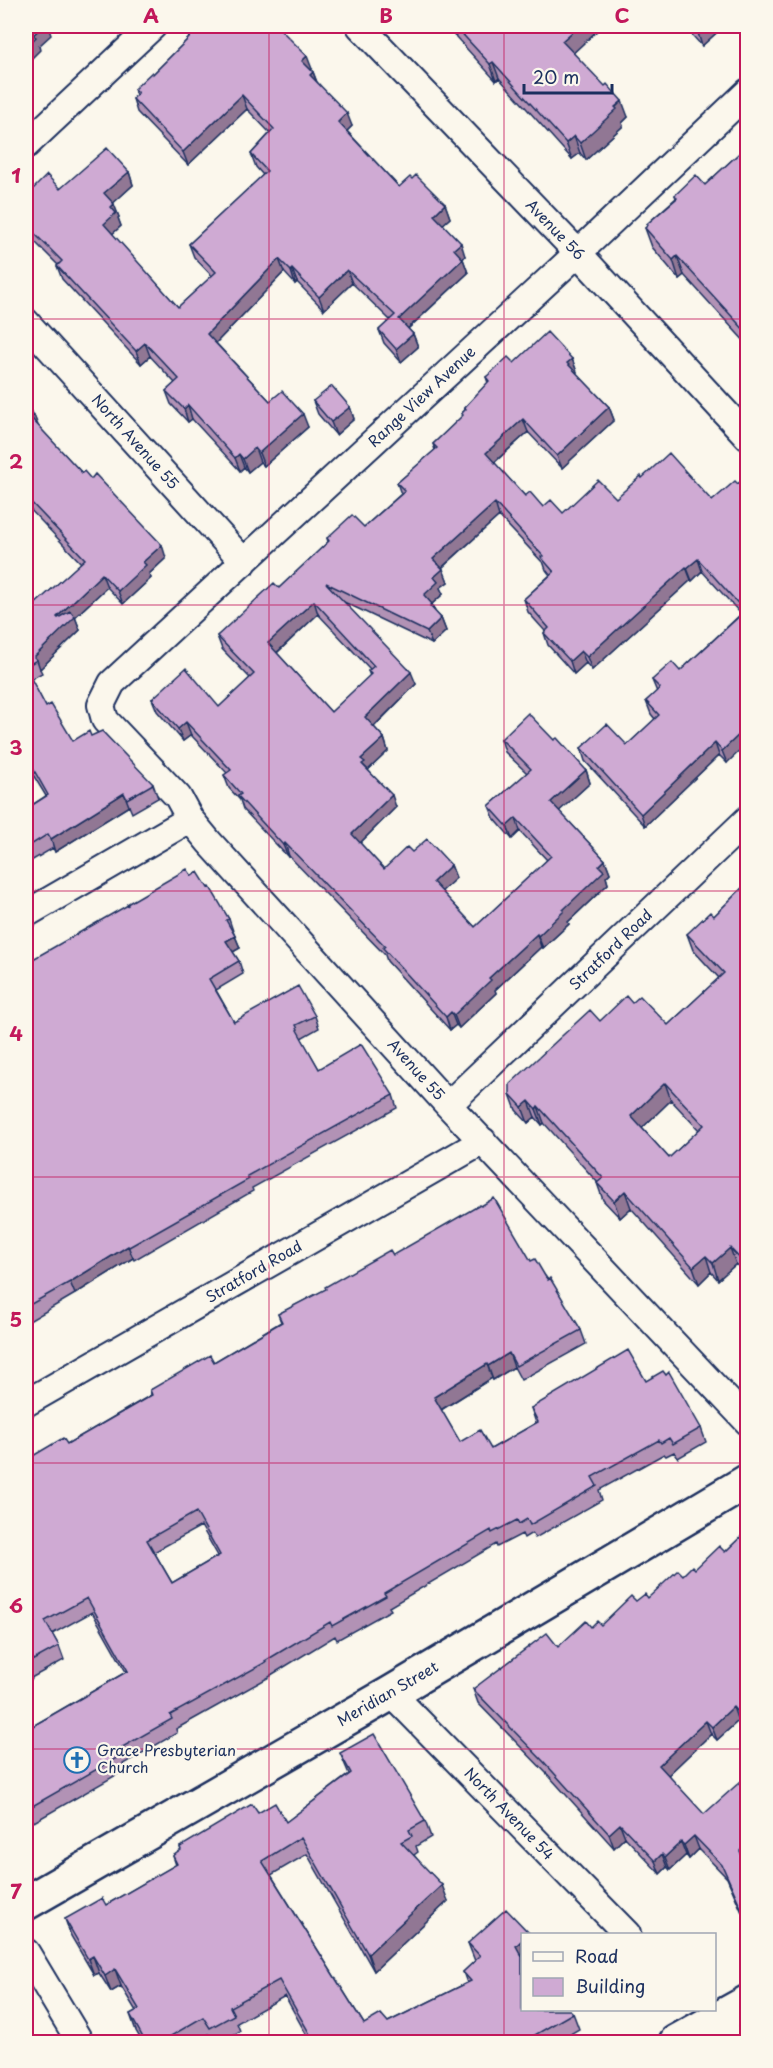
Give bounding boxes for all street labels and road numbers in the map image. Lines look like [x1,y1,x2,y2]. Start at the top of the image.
street label: Avenue 56 [521,193,591,265]
street label: Range View Avenue [362,340,480,452]
street label: North Avenue 55 [87,388,185,494]
street label: Stratford Road [563,903,657,995]
street label: Avenue 55 [383,1033,451,1105]
street label: Stratford Road [201,1234,306,1308]
street label: Meridian Street [332,1654,442,1731]
street label: North Avenue 54 [460,1761,560,1865]

